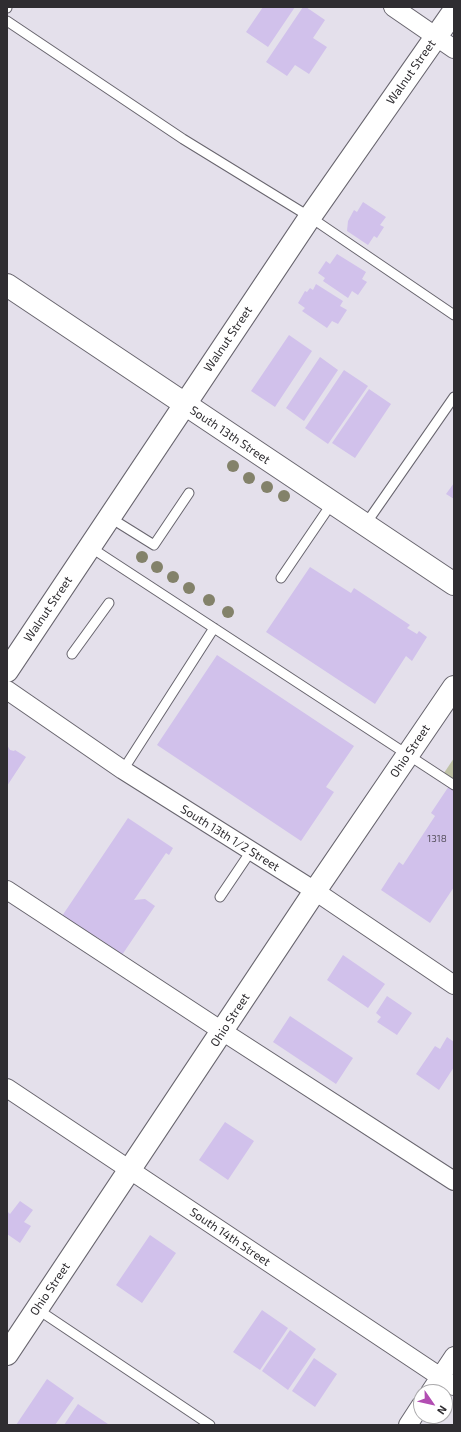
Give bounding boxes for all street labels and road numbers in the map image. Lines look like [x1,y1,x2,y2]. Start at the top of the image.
street label: Walnut Street [383,37,439,107]
street label: Walnut Street [201,304,255,374]
street label: South 13th Street [187,403,273,467]
street label: Walnut Street [21,574,75,644]
street label: Ohio Street [387,722,433,780]
street label: South 13th 1/2 Street [178,802,282,874]
street label: Ohio Street [207,991,253,1049]
street label: South 14th Street [187,1205,273,1269]
street label: Ohio Street [27,1260,73,1318]

